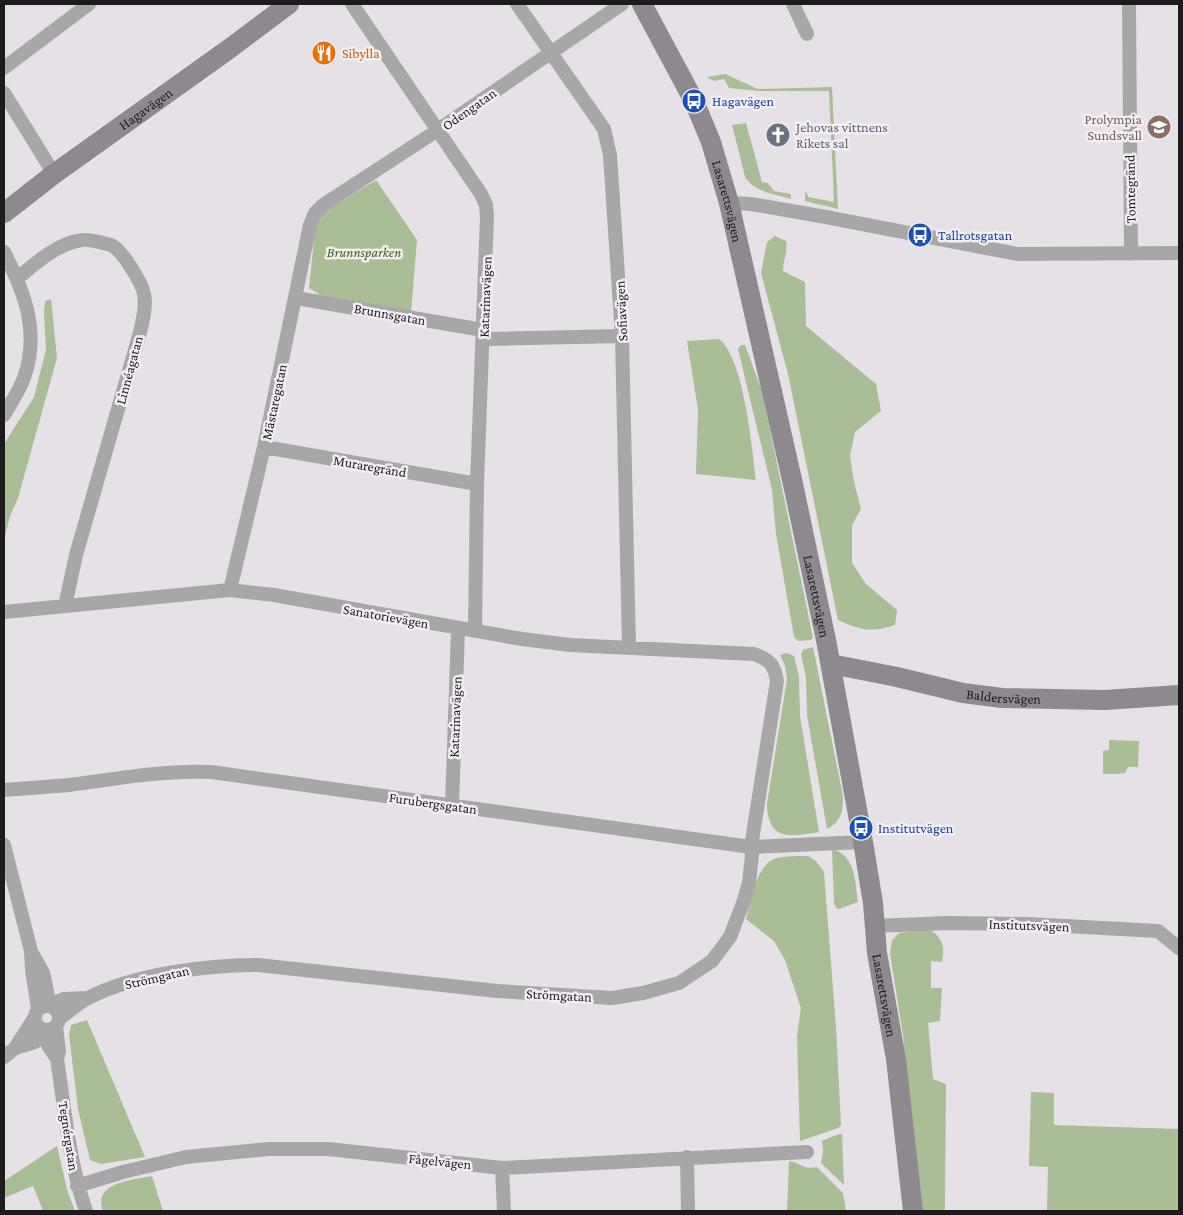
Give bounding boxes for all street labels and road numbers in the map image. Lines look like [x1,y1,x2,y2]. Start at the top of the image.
street label: Hagavägen [116,84,176,133]
street label: Odengatan [439,84,499,133]
street label: Tomtegränd [1121,154,1139,224]
street label: Lasarettsvägen [709,158,746,244]
street label: Katarinavägen [476,256,494,338]
street label: Sofiavägen [611,280,631,342]
street label: Brunnsgatan [353,300,427,328]
street label: Linnéagatan [112,334,146,406]
street label: Mästaregatan [258,362,290,441]
street label: Muraregränd [332,452,408,480]
street label: Lasarettsvägen [800,553,833,640]
street label: Sanatorievägen [342,601,430,631]
street label: Katarinavägen [446,676,464,758]
street label: Baldersvägen [965,685,1042,707]
street label: Furubergsgatan [388,789,478,817]
street label: Institutsvägen [988,916,1070,934]
street label: Lasarettsvägen [869,952,900,1039]
street label: Strömgatan [123,962,191,992]
street label: Strömgatan [526,985,593,1005]
street label: Tegnérgatan [56,1100,82,1172]
street label: Fågelvägen [408,1150,473,1172]

